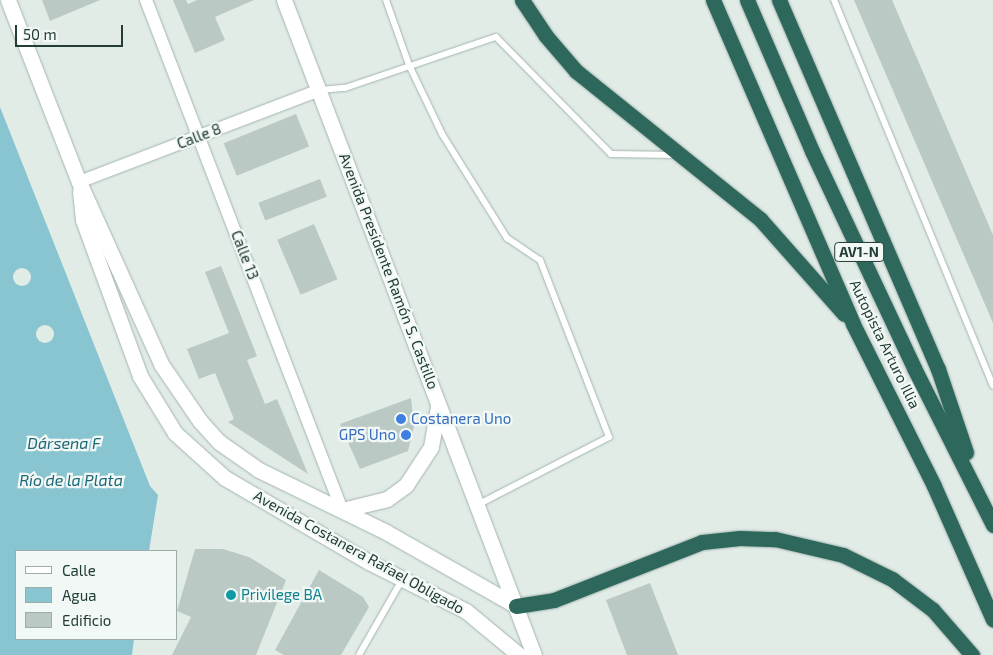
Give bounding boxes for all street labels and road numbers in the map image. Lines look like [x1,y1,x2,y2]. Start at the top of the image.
street label: Calle 8 [174,119,224,153]
street label: Avenida Presidente Ramón S. Castillo [335,150,443,392]
street label: Calle 13 [227,228,263,282]
road number: AV1-N [834,240,884,264]
street label: Autopista Arturo Illia [846,276,924,412]
street label: Avenida Costanera Rafael Obligado [250,486,468,618]

